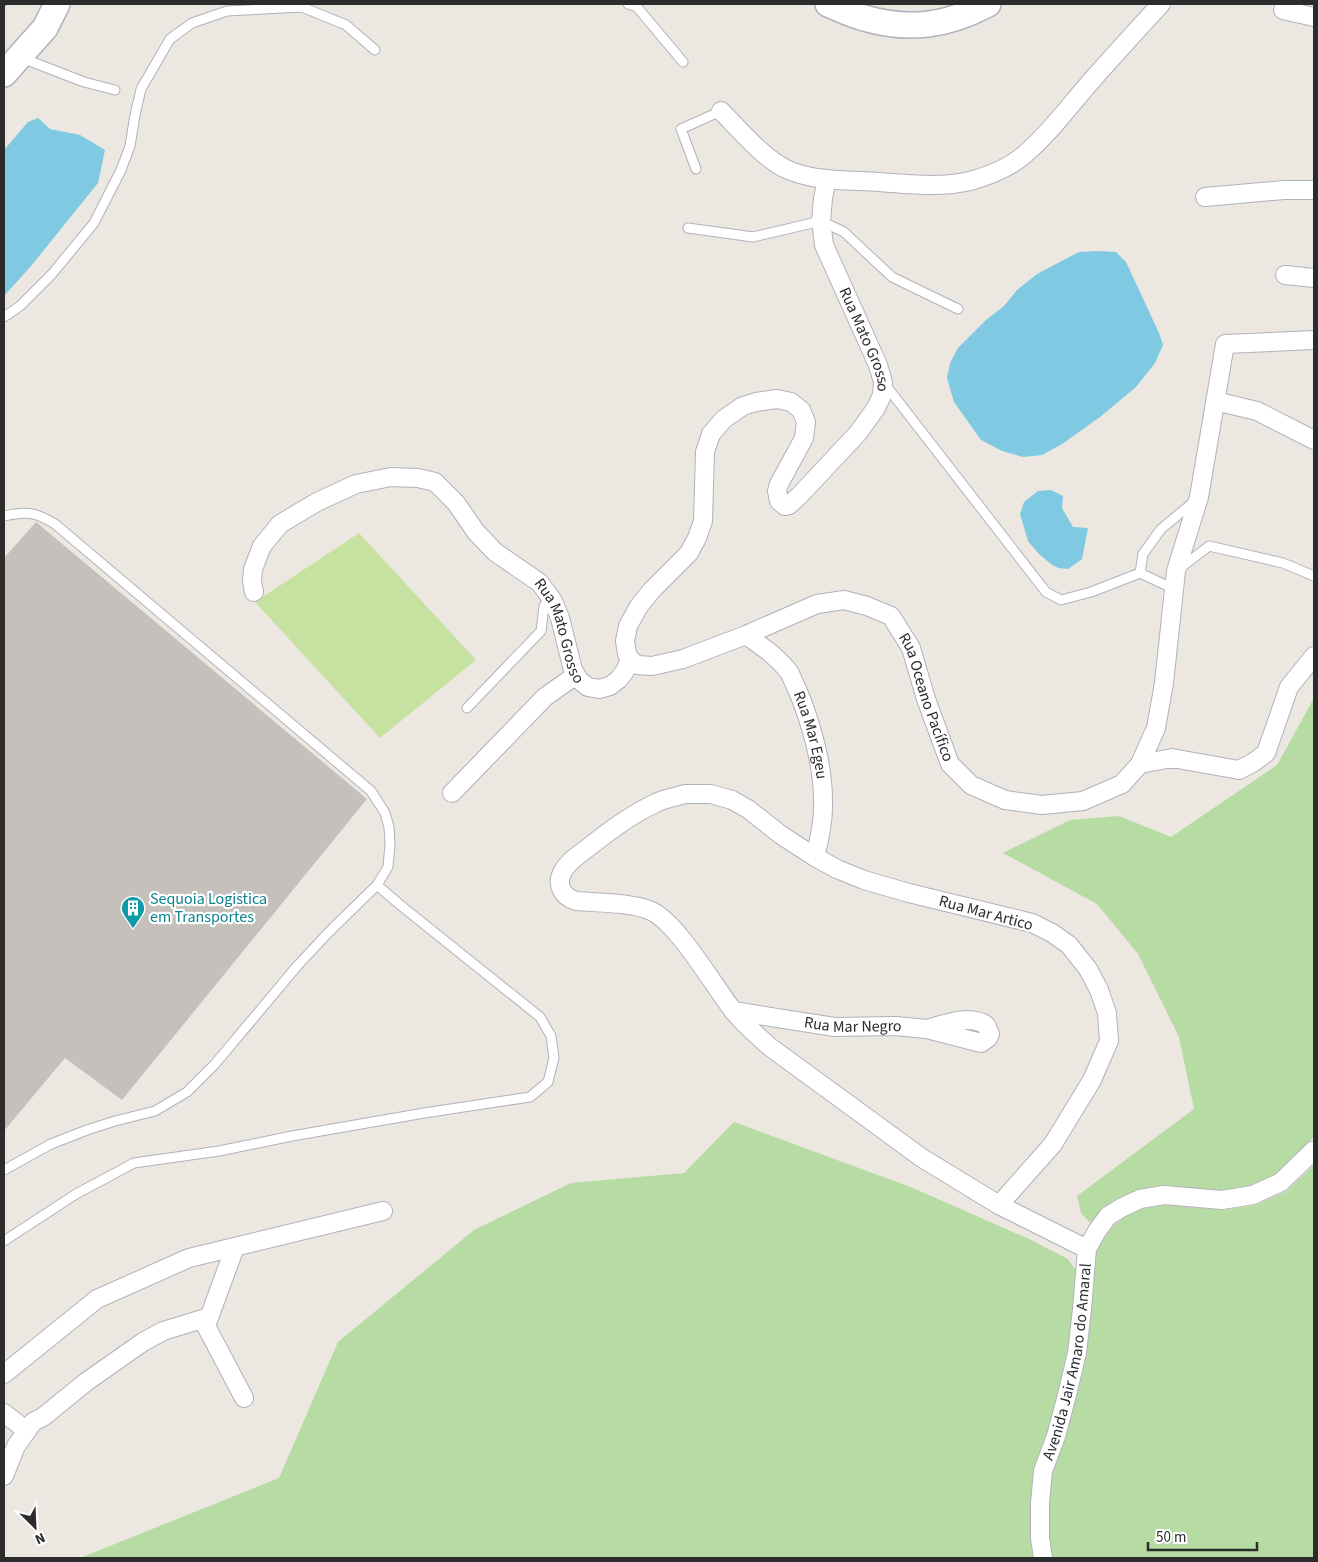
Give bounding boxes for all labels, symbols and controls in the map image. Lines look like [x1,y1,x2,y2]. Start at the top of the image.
street label: Rua Mato Grosso [833,284,894,393]
street label: Rua Mato Grosso [529,574,590,688]
street label: Rua Oceano Pacífico [893,629,959,765]
street label: Rua Mar Egeu [788,688,833,780]
place label: Sequoia Logistica em Transportes [150,888,267,928]
street label: Rua Mar Artico [936,890,1036,936]
building icon: Sequoia Logistica em Transportes [120,895,146,929]
street label: Rua Mar Negro [802,1011,903,1038]
street label: Avenida Jair Amaro do Amaral [1037,1262,1097,1463]
north arrow [10,1502,60,1552]
scale bar [1148,1520,1257,1552]
text: N [32,1527,48,1549]
text: 50 m [1156,1527,1186,1548]

